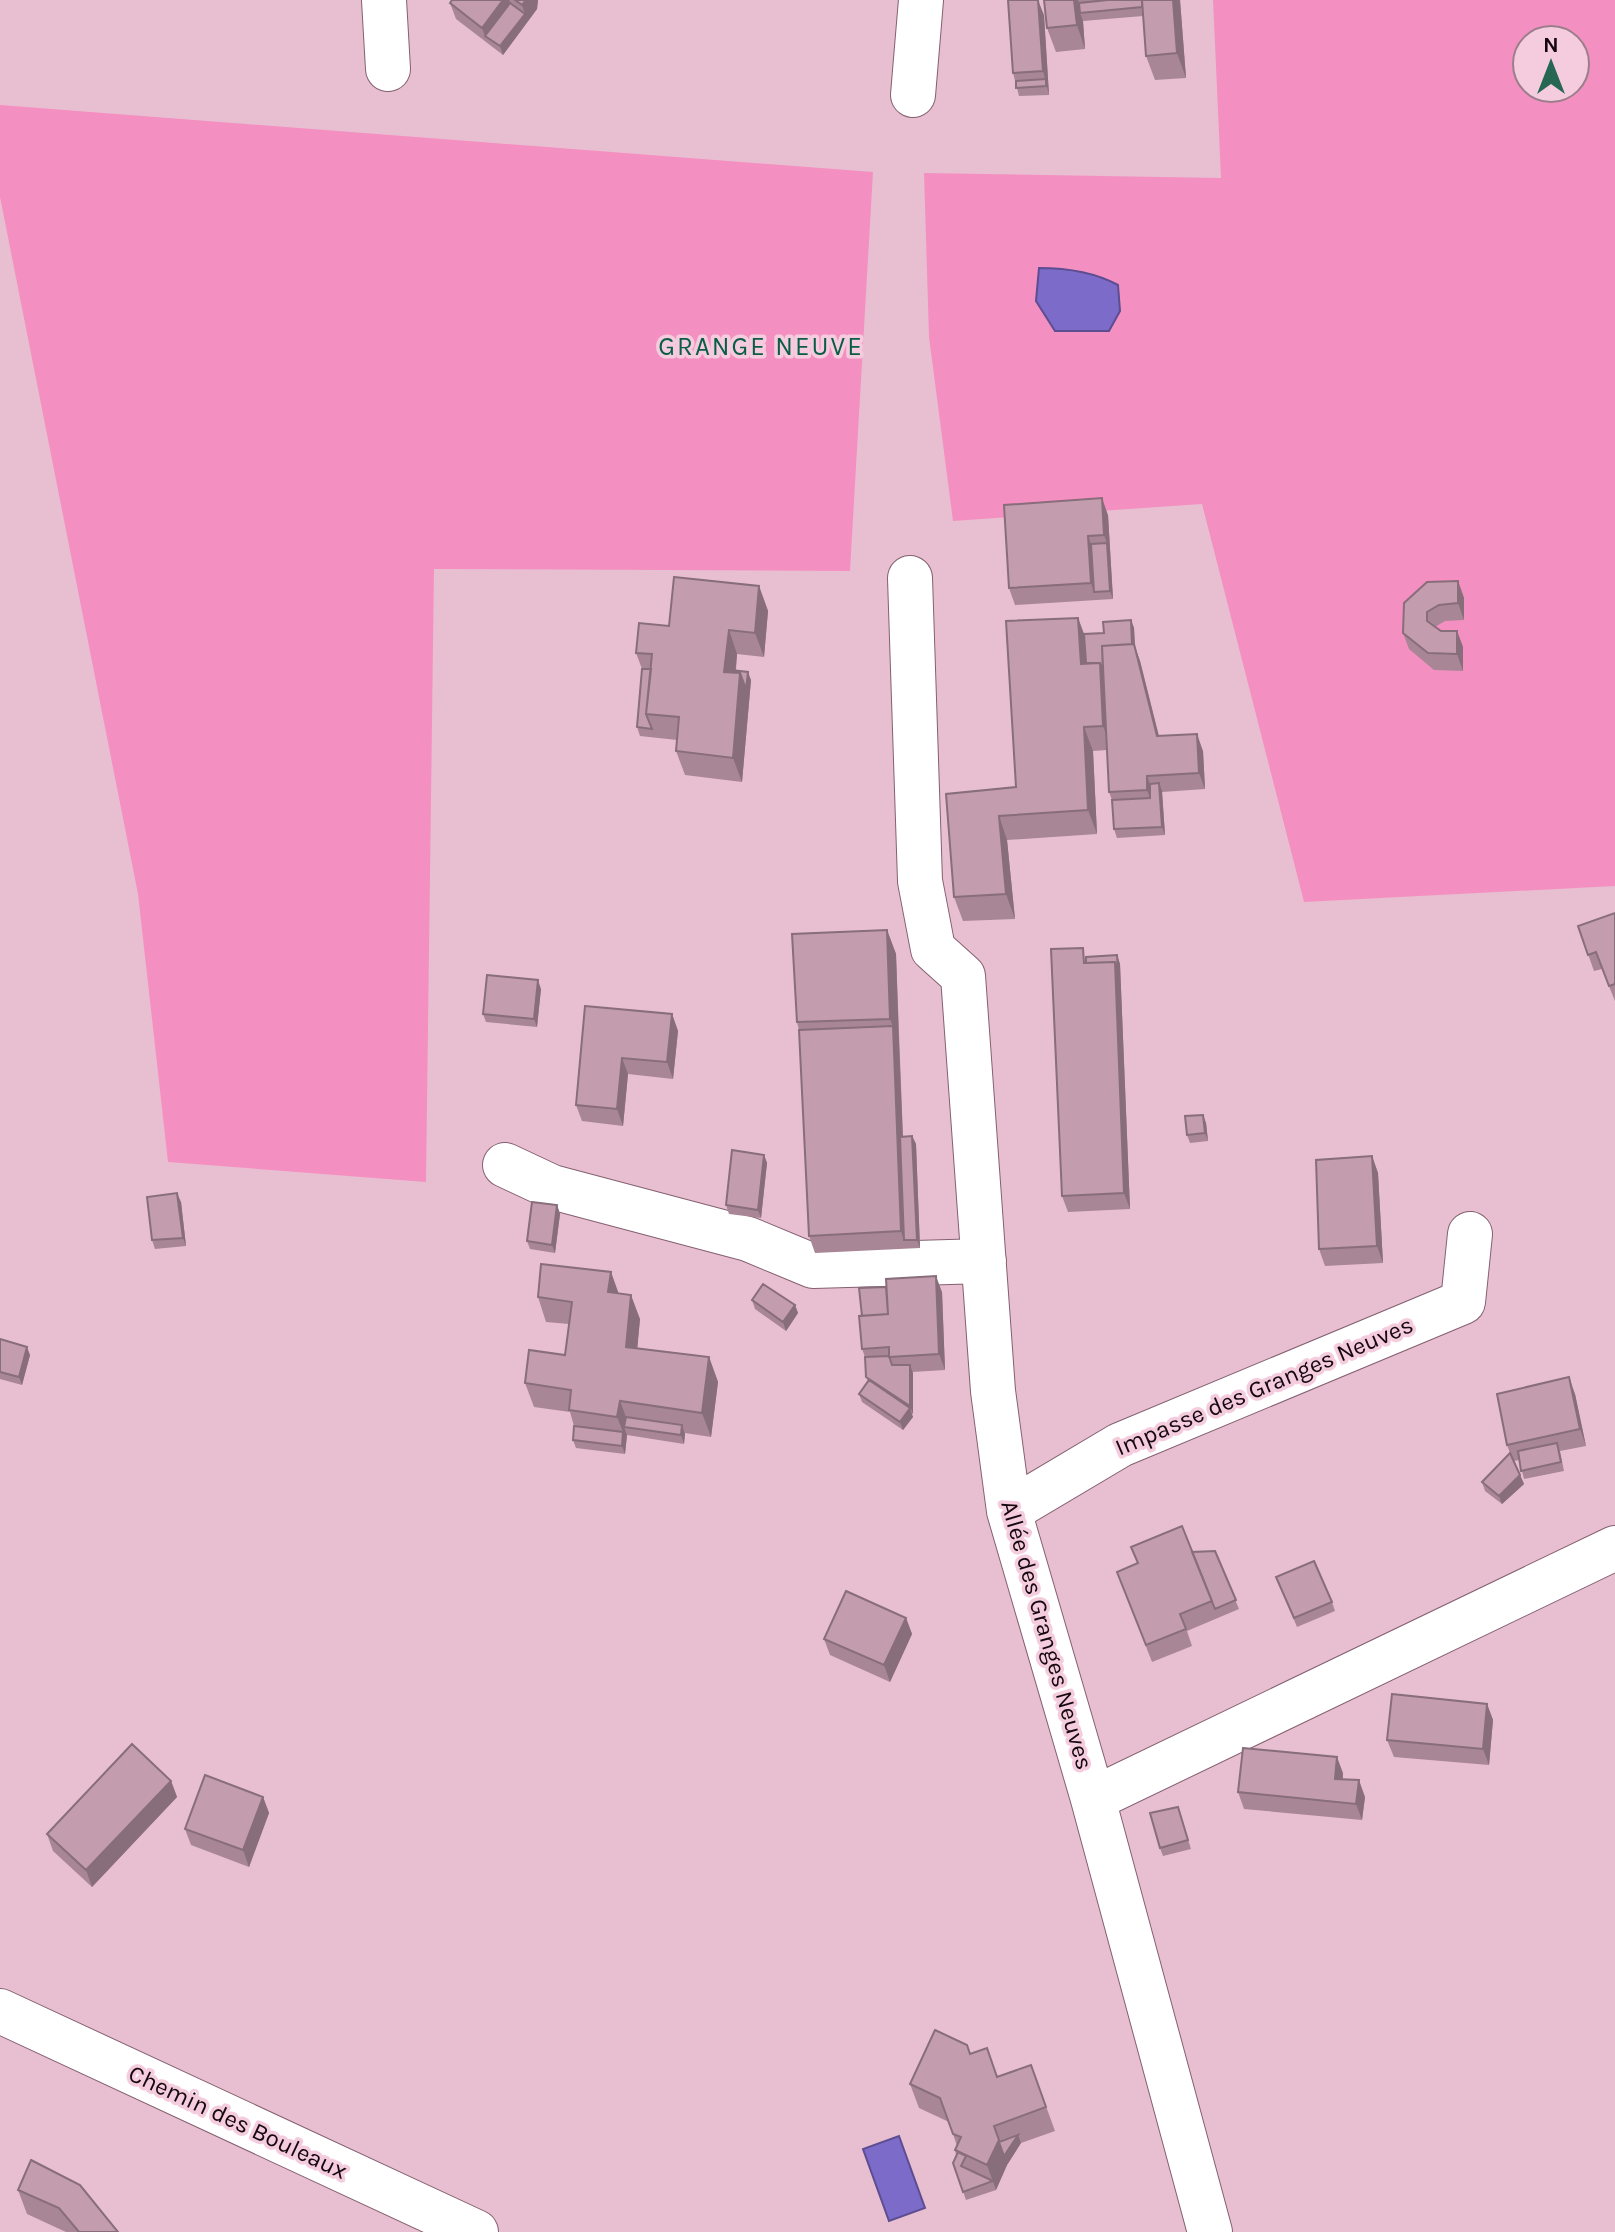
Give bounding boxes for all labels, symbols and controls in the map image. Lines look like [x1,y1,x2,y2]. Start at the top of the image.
north arrow [1511,24,1591,104]
text: N [1543,32,1559,58]
district label: GRANGE NEUVE [658,331,864,362]
street label: Impasse des Granges Neuves [1111,1310,1417,1462]
street label: Allée des Granges Neuves [995,1497,1099,1773]
street label: Chemin des Bouleaux [124,2059,352,2185]

